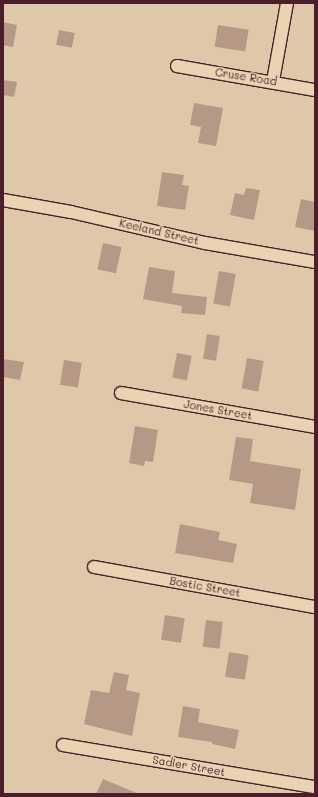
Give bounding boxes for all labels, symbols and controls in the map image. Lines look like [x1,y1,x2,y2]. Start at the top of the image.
street label: Cruse Road [214,66,278,88]
street label: Keeland Street [118,216,200,248]
street label: Jones Street [183,397,253,423]
street label: Bostic Street [168,574,242,600]
street label: Sadler Street [152,753,226,779]

